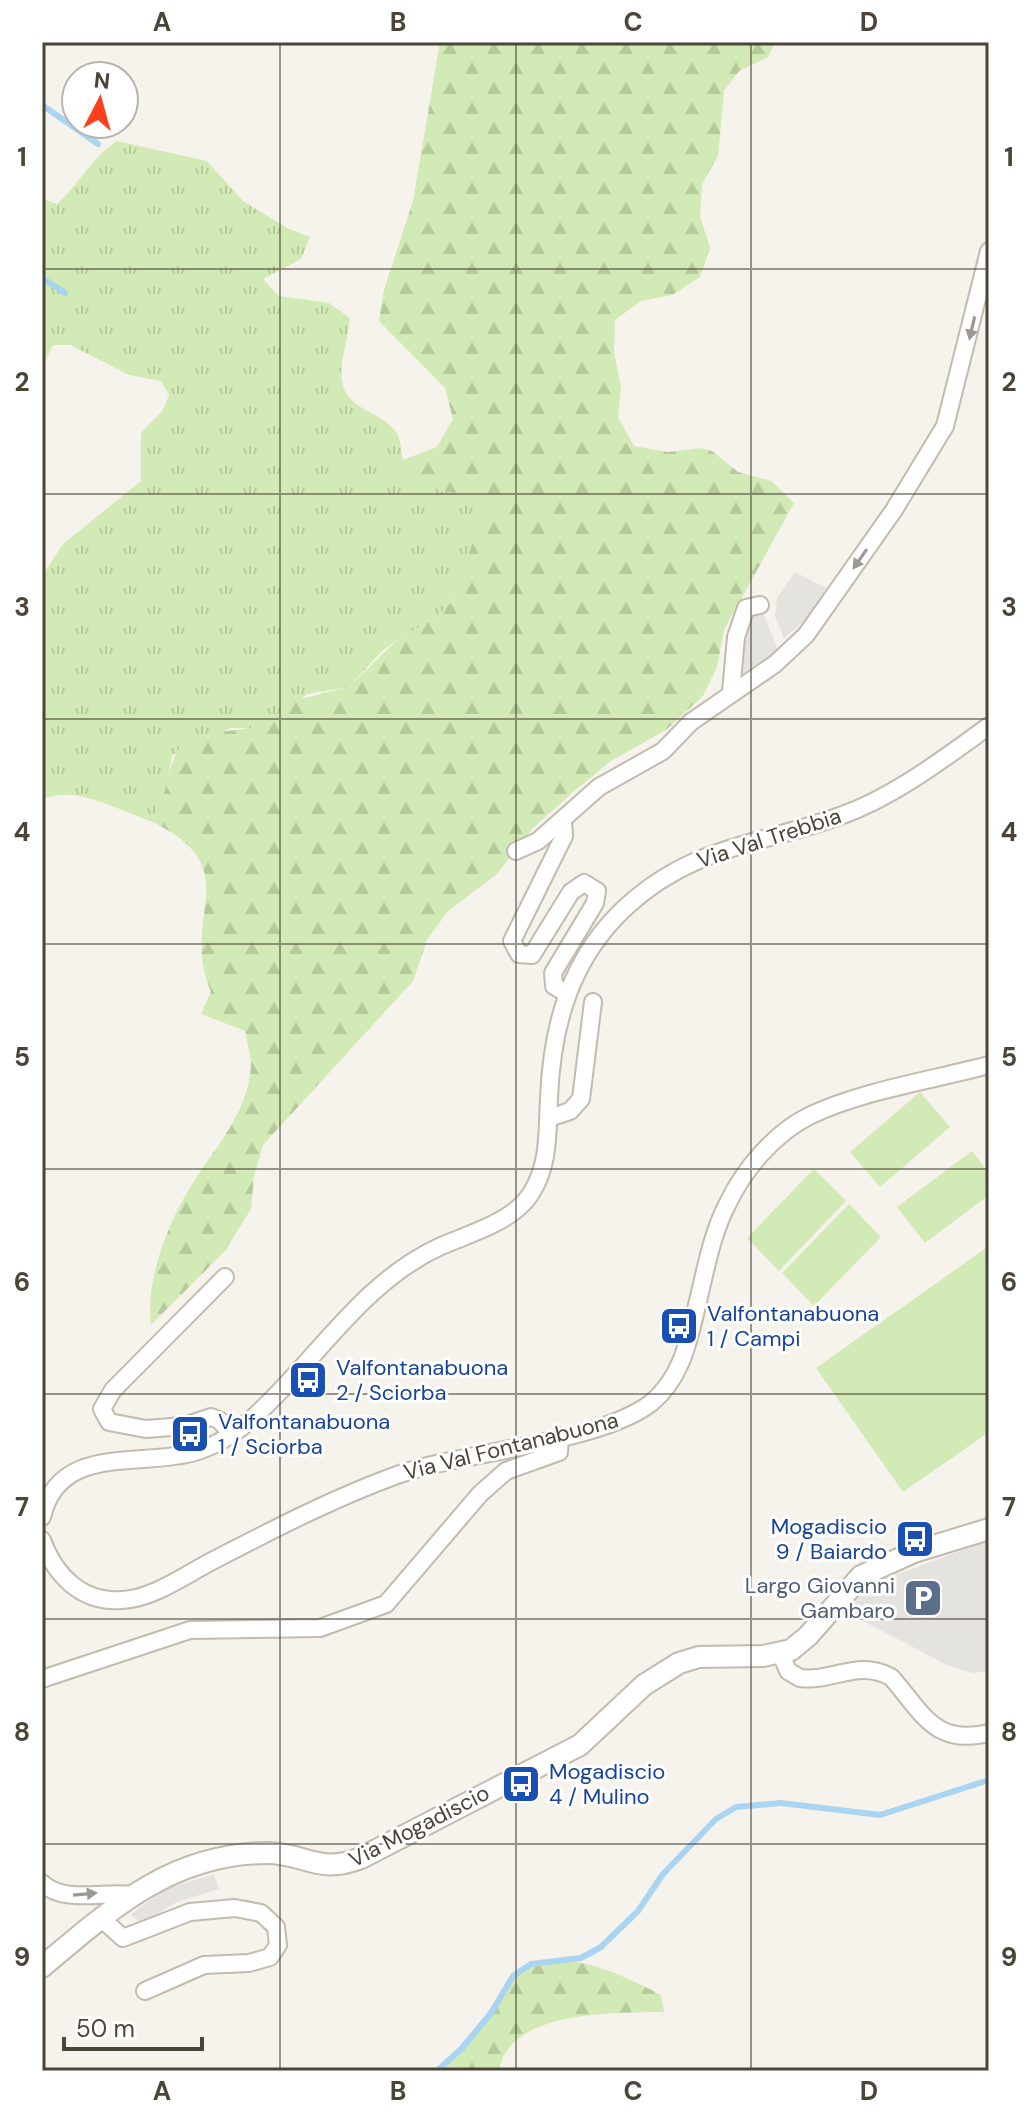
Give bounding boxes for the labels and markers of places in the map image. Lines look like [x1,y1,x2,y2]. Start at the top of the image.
place label: Valfontanabuona 1 / Campi [707,1299,879,1353]
bus stop icon: Valfontanabuona 1 / Campi [658,1305,700,1347]
place label: Valfontanabuona 2 / Sciorba [336,1353,508,1407]
bus stop icon: Valfontanabuona 2 / Sciorba [287,1359,329,1401]
place label: Valfontanabuona 1 / Sciorba [218,1407,390,1461]
bus stop icon: Valfontanabuona 1 / Sciorba [169,1413,211,1455]
place label: Mogadiscio 9 / Baiardo [771,1512,887,1566]
bus stop icon: Mogadiscio 9 / Baiardo [894,1518,936,1560]
place label: Largo Giovanni Gambaro [745,1571,895,1625]
parking icon: Largo Giovanni Gambaro [902,1577,944,1619]
place label: Mogadiscio 4 / Mulino [549,1757,665,1811]
bus stop icon: Mogadiscio 4 / Mulino [500,1763,542,1805]

